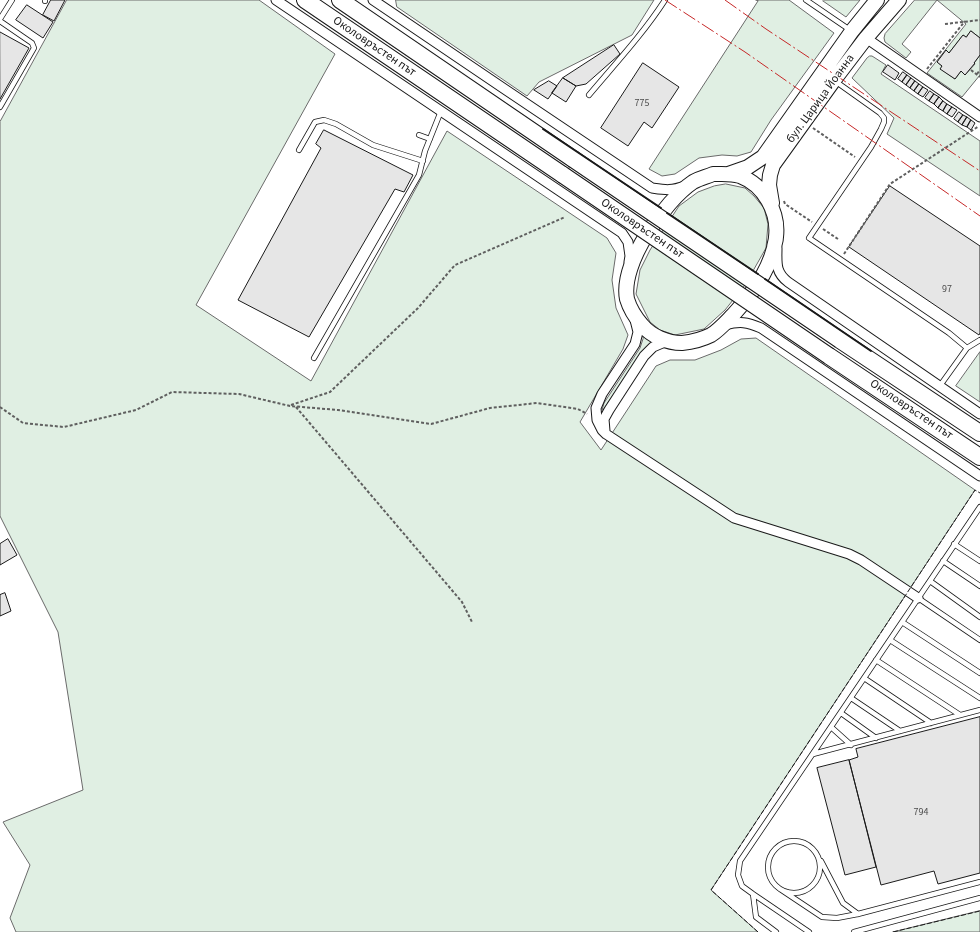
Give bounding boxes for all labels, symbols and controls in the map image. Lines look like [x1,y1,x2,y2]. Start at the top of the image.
street label: Околовръстен път [330,14,418,80]
street label: бул. Царица Йоанна [784,52,858,146]
house number: 775 [635,98,649,110]
street label: Околовръстен път [598,196,686,262]
house number: 97 [942,284,952,296]
street label: Околовръстен път [867,377,955,443]
house number: 794 [914,807,928,819]

